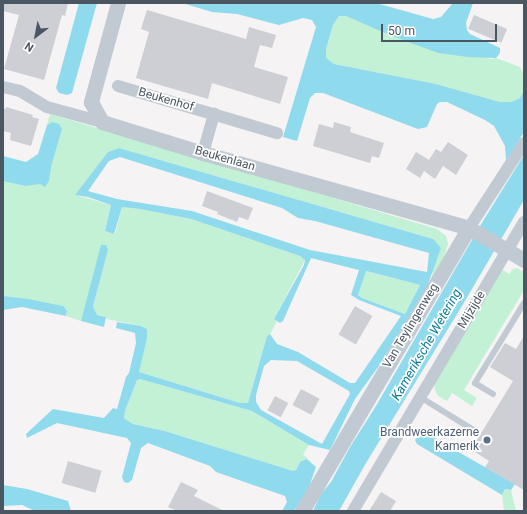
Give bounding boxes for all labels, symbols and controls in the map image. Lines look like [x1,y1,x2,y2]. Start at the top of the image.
north arrow [16,16,56,56]
scale bar [383,16,499,42]
text: 50 m [388,24,415,38]
text: N [23,39,36,54]
street label: Beukenhof [137,85,195,115]
street label: Beukenlaan [193,144,257,174]
street label: Van Teylingenweg [380,281,442,371]
water label: Kameriksche Wetering [389,287,465,403]
street label: Mijzijde [455,289,489,331]
place label: Brandweerkazerne Kamerik [380,426,479,454]
marker: Brandweerkazerne Kamerik [482,435,492,445]

